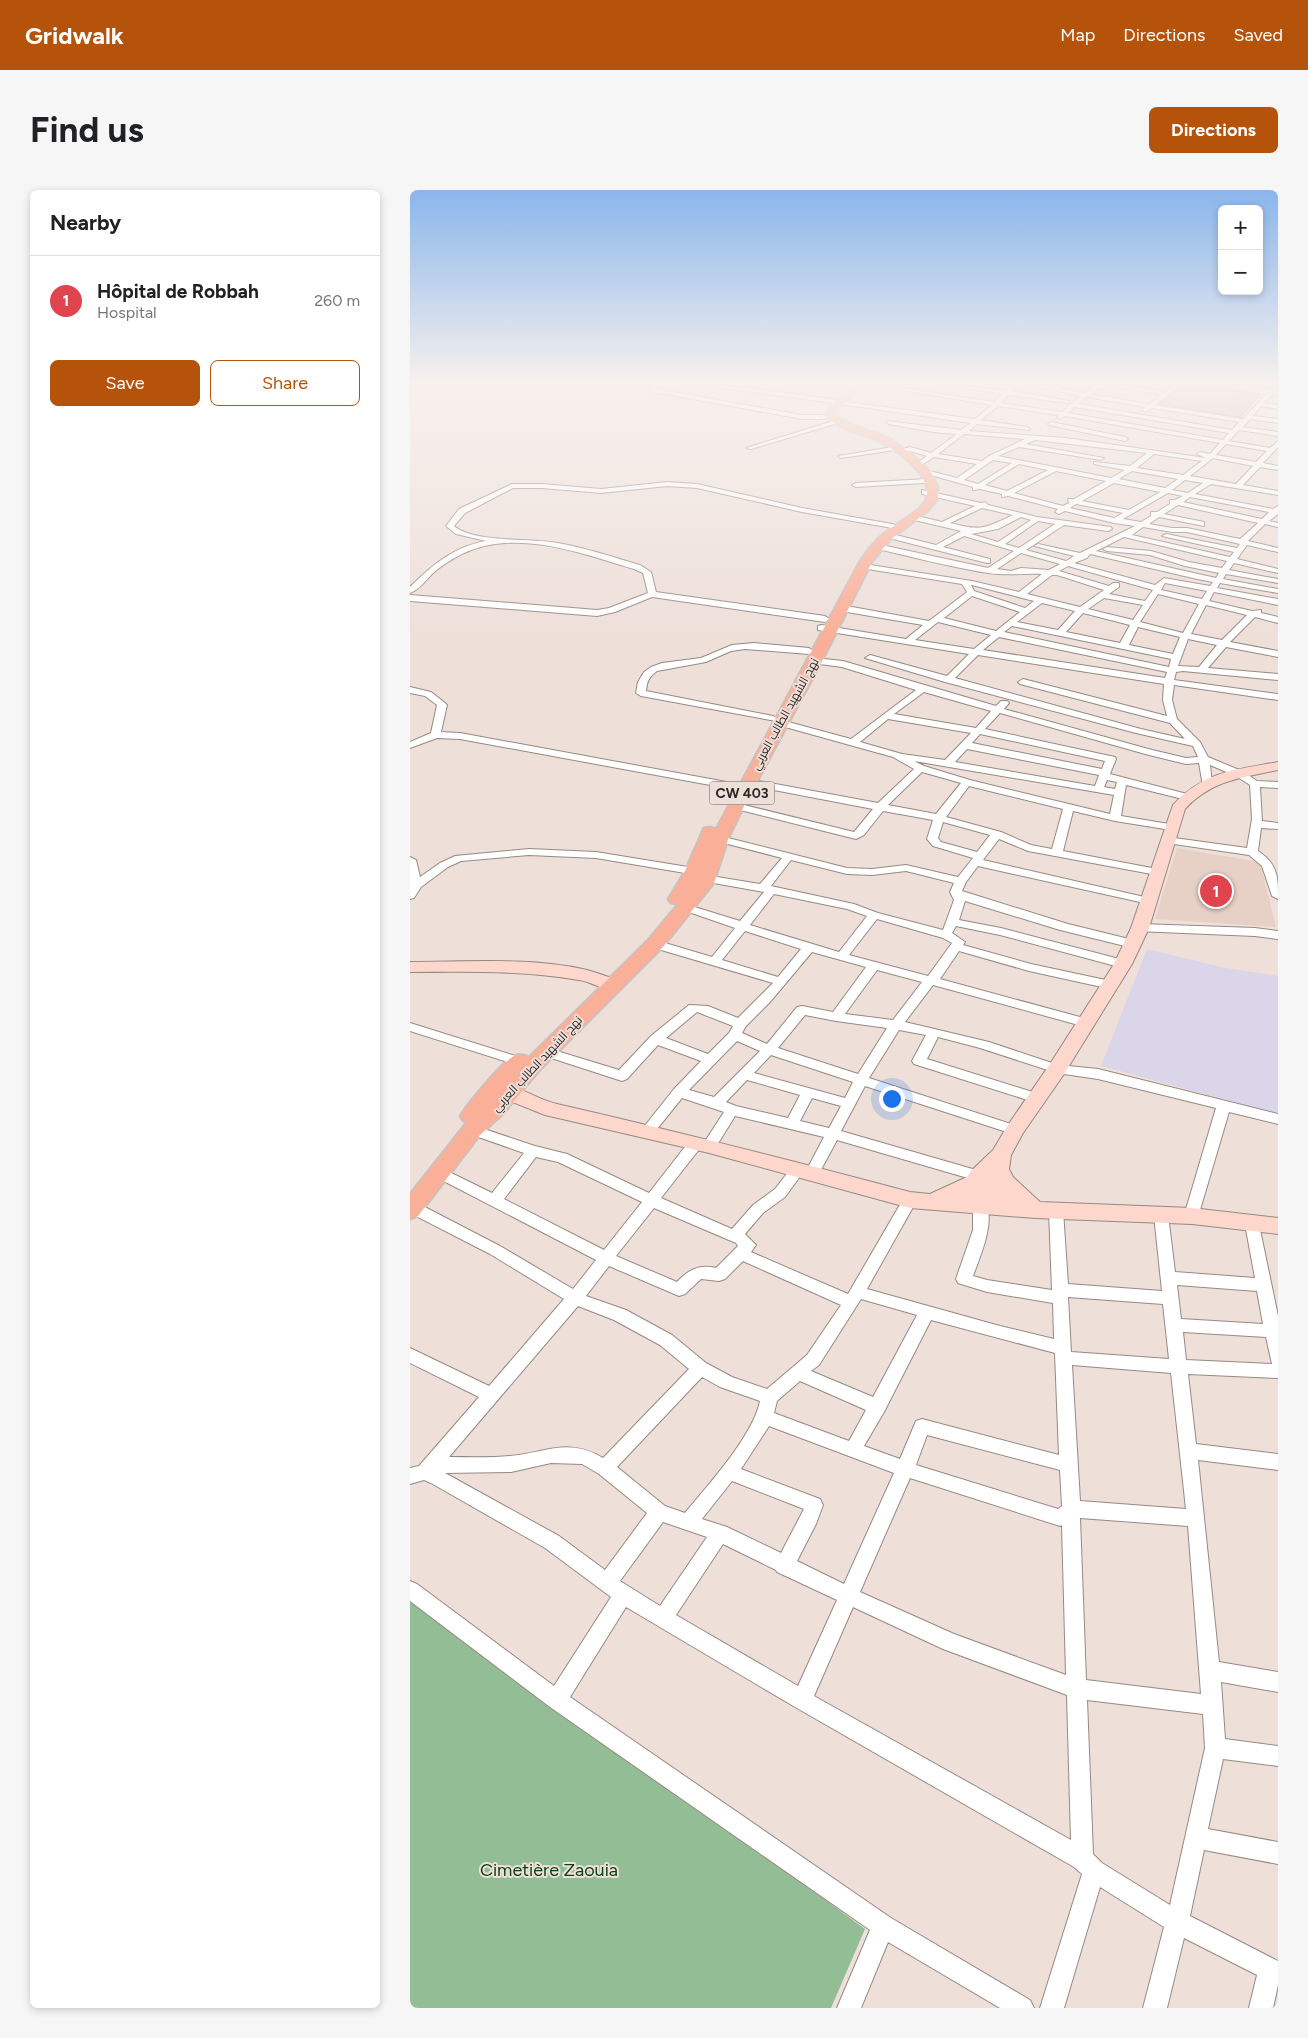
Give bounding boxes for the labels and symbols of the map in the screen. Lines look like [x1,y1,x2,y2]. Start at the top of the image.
street label: نهج الشهيد الطالب العربي [748,655,824,774]
road number: CW 403 [710,782,774,804]
pin: 1 [1200,872,1232,910]
street label: نهج الشهيد الطالب العربي [489,1013,587,1117]
your location [879,1086,905,1112]
park label: Cimetière Zaouia [480,1859,618,1881]

